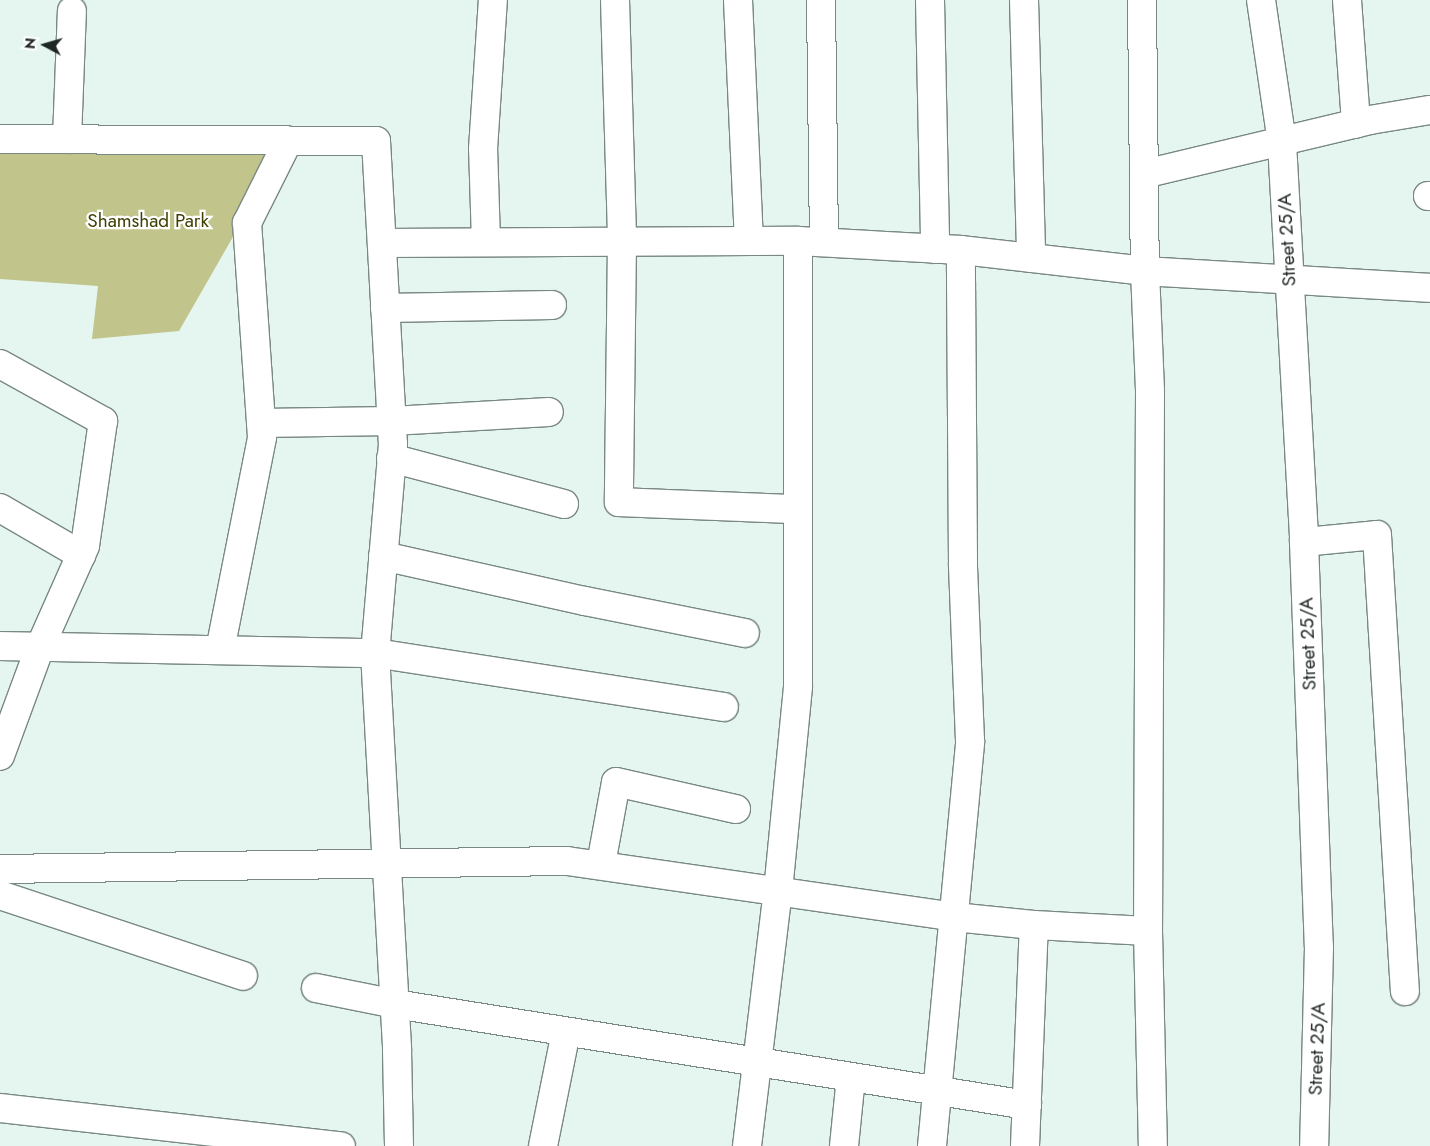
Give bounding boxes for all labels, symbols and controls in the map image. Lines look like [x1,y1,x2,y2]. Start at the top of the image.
north arrow [20,20,70,70]
text: N [20,37,41,50]
street label: Street 25/A [1273,193,1301,287]
park label: Shamshad Park [87,210,209,232]
street label: Street 25/A [1295,597,1321,691]
street label: Street 25/A [1304,1002,1330,1096]

